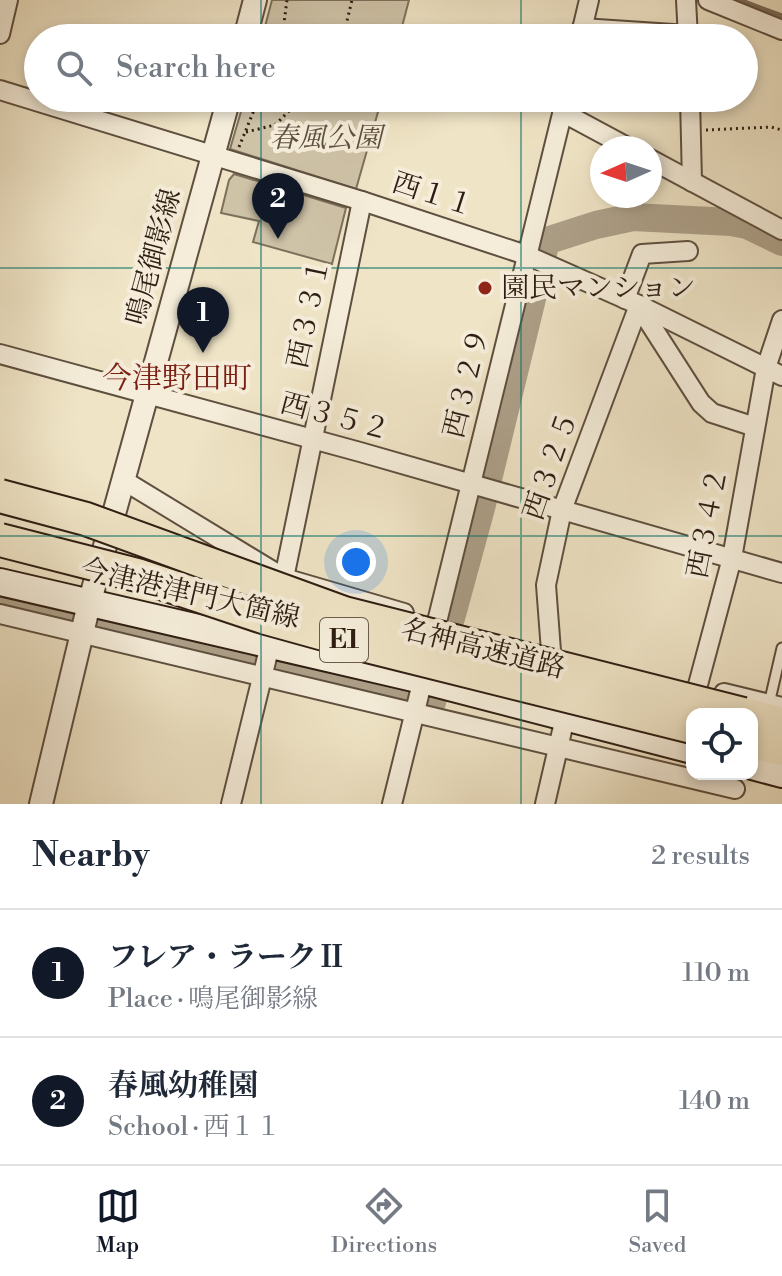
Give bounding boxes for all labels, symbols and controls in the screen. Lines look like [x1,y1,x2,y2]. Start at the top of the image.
search box [24,24,758,112]
icon: search [52,46,96,90]
text: Search here [116,49,276,87]
park label: 春風公園 [270,121,386,156]
north arrow [590,136,662,208]
street label: 西１１ [388,165,478,225]
pin: 2 [252,173,304,239]
street label: 鳴尾御影線 [119,185,189,329]
street label: 西３３１ [280,255,338,371]
place label: 園民マンション [501,271,696,306]
marker: 園民マンション [476,279,494,297]
pin: 1 [177,287,229,353]
street label: 西３２９ [436,324,498,442]
district label: 今津野田町 [102,360,252,398]
street label: 西３５２ [276,386,394,448]
street label: 西３２５ [516,407,586,525]
street label: 西３４２ [680,465,736,581]
your location [336,542,376,582]
street label: 今津港津門大箇線 [77,552,303,636]
street label: 名神高速道路 [397,612,569,686]
road number: E1 [320,618,368,662]
map controls [686,708,758,780]
button: locate [686,708,758,780]
text: Nearby [32,835,150,877]
text: 2 results [651,840,750,872]
text: フレア・ラークⅡ [108,939,347,977]
text: 1 [52,957,64,989]
text: 110 m [682,957,750,989]
text: Place · 鳴尾御影線 [108,983,318,1015]
text: 春風幼稚園 [108,1067,258,1105]
text: 2 [50,1085,66,1117]
text: 140 m [679,1085,750,1117]
text: School · 西１１ [108,1111,281,1143]
tab: Map [96,1184,140,1259]
tab: Directions [331,1184,437,1259]
tab: Saved [629,1184,686,1259]

